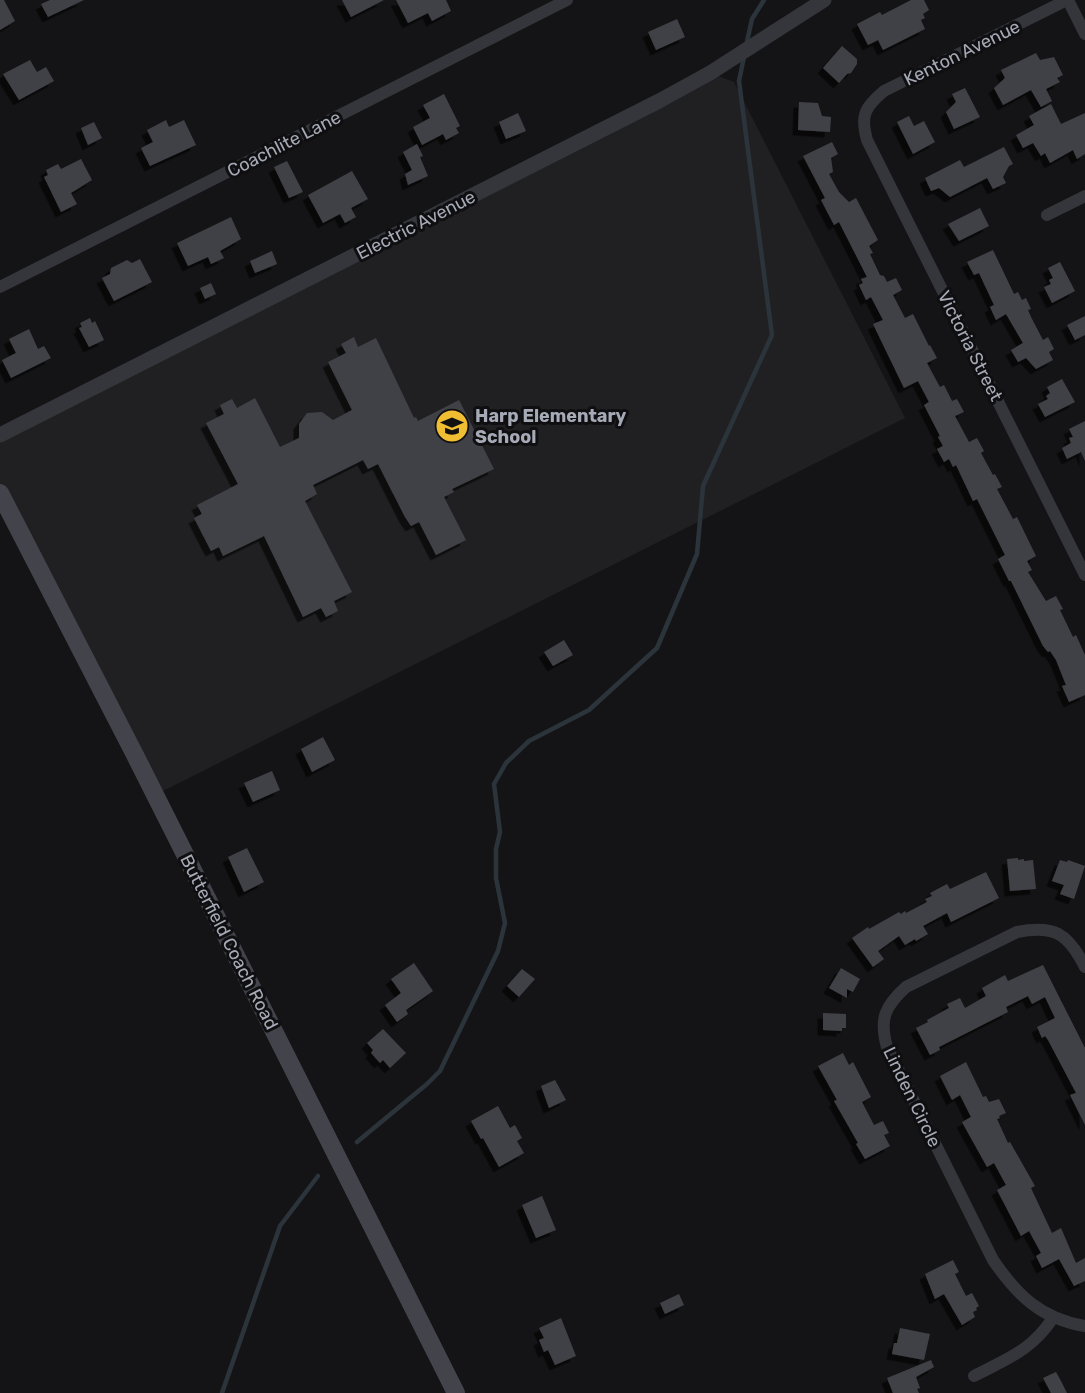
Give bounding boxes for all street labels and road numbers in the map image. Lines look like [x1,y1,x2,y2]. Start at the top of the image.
street label: Kenton Avenue [900,15,1024,91]
street label: Coachlite Lane [224,106,344,182]
street label: Electric Avenue [353,186,479,264]
street label: Victoria Street [933,287,1007,405]
street label: Butterfield Coach Road [175,851,283,1033]
street label: Linden Circle [878,1043,946,1151]

